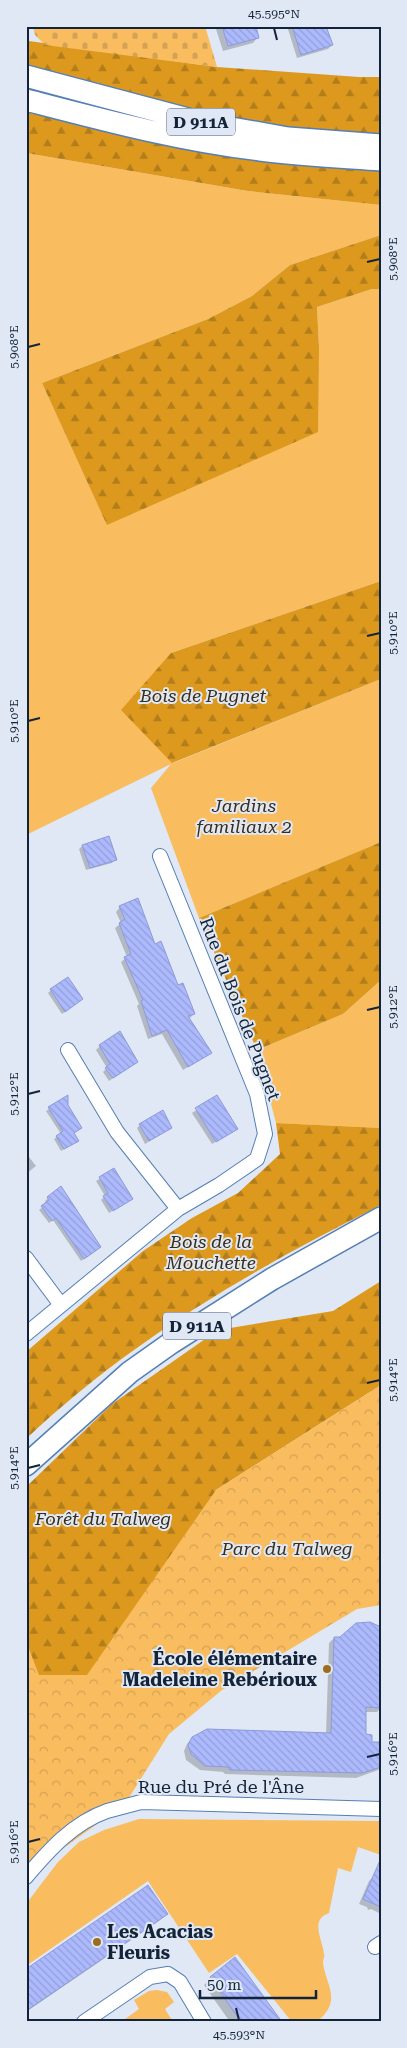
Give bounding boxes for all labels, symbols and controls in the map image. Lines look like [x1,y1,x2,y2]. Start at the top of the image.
text: 45.595°N [248,7,300,21]
road number: D 911A [167,108,235,136]
text: 5.908°E [386,237,400,281]
text: 5.908°E [7,325,21,369]
text: 5.910°E [386,611,400,655]
park label: Bois de Pugnet [139,685,267,706]
text: 5.910°E [7,699,21,743]
park label: Jardins familiaux 2 [196,795,292,837]
street label: Rue du Bois de Pugnet [196,914,285,1104]
text: 5.912°E [386,985,400,1029]
text: 5.912°E [7,1072,21,1116]
park label: Bois de la Mouchette [165,1231,256,1273]
road number: D 911A [163,1312,231,1340]
text: 5.914°E [386,1358,400,1402]
text: 5.914°E [7,1446,21,1490]
park label: Forêt du Talweg [34,1508,171,1529]
park label: Parc du Talweg [220,1538,353,1559]
place label: École élémentaire Madeleine Rebérioux [122,1647,317,1690]
marker: École élémentaire Madeleine Rebérioux [321,1663,333,1675]
text: 5.916°E [386,1732,400,1776]
street label: Rue du Pré de l'Âne [138,1776,304,1797]
text: 5.916°E [7,1820,21,1864]
place label: Les Acacias Fleuris [107,1921,213,1963]
marker: Les Acacias Fleuris [91,1936,103,1948]
scale bar [200,1968,316,2000]
text: 50 m [207,1976,242,1994]
text: 45.593°N [213,2028,265,2042]

